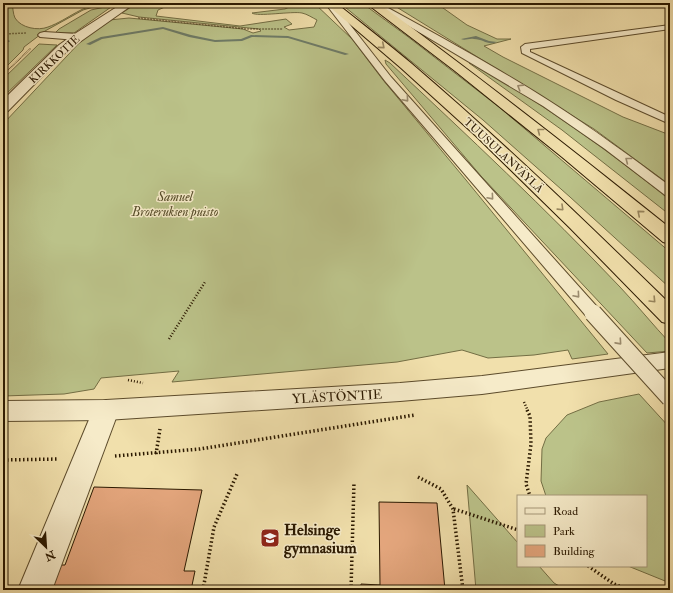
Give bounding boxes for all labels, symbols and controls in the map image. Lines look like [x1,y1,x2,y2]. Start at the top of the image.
street label: KIRKKOTIE [26,33,82,86]
one-way arrow [377,41,384,48]
one-way arrow [517,85,524,92]
one-way arrow [401,94,408,101]
street label: TUUSULANVÄYLÄ [461,115,546,195]
one-way arrow [537,129,544,136]
one-way arrow [625,157,632,165]
park label: Samuel Broteruksen puisto [131,189,219,220]
one-way arrow [487,192,494,200]
one-way arrow [556,203,564,211]
one-way arrow [637,211,645,218]
one-way arrow [572,290,579,297]
one-way arrow [649,295,656,303]
one-way arrow [614,337,622,345]
street label: YLÄSTÖNTIE [292,387,383,407]
legend [517,495,647,567]
text: Road [553,504,578,519]
place label: Helsinge gymnasium [283,520,357,559]
text: Park [553,524,575,539]
north arrow [26,527,66,567]
school or university icon: Helsinge gymnasium [259,527,281,549]
text: Building [553,544,596,559]
text: N [42,547,58,564]

